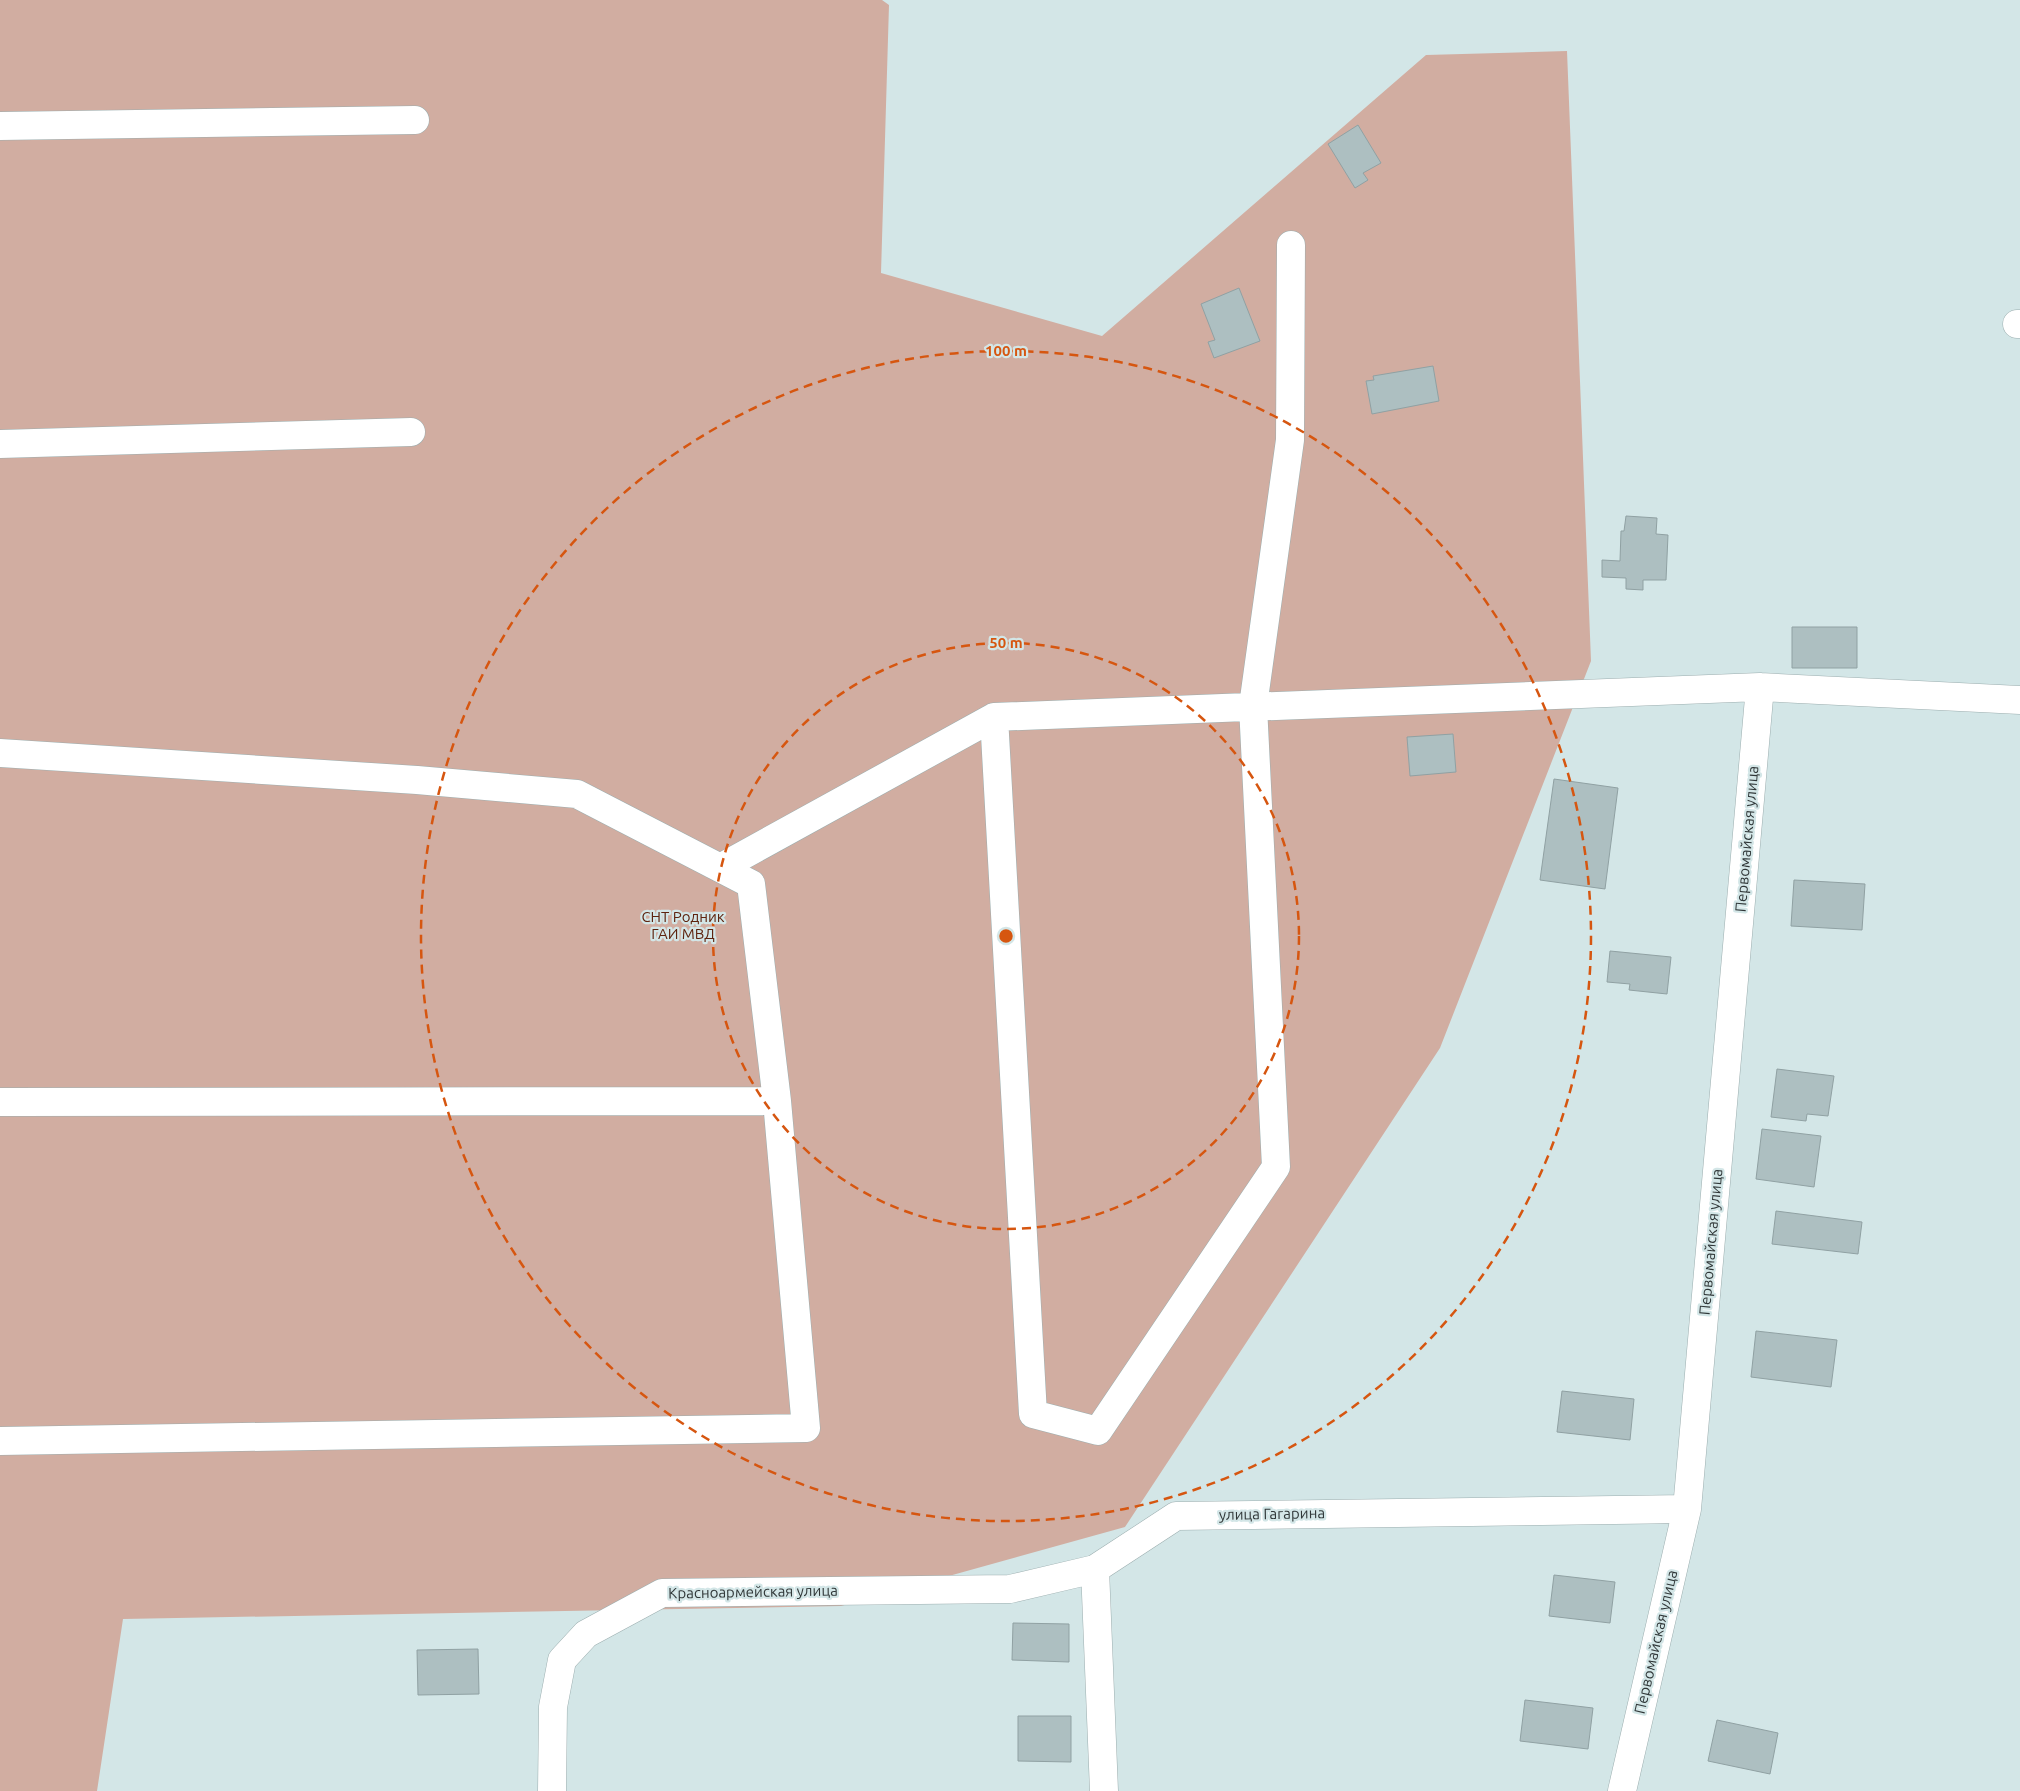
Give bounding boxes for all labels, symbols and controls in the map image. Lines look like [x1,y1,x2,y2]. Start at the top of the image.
text: 100 m [985,342,1027,359]
text: 50 m [989,634,1023,651]
street label: Первомайская улица [1732,765,1761,913]
park label: СНТ Родник ГАИ МВД [641,908,725,942]
centre of rings [997,927,1015,945]
street label: Первомайская улица [1696,1168,1725,1316]
street label: улица Гагарина [1219,1504,1325,1523]
street label: Первомайская улица [1631,1568,1680,1715]
street label: Красноармейская улица [668,1582,838,1601]

